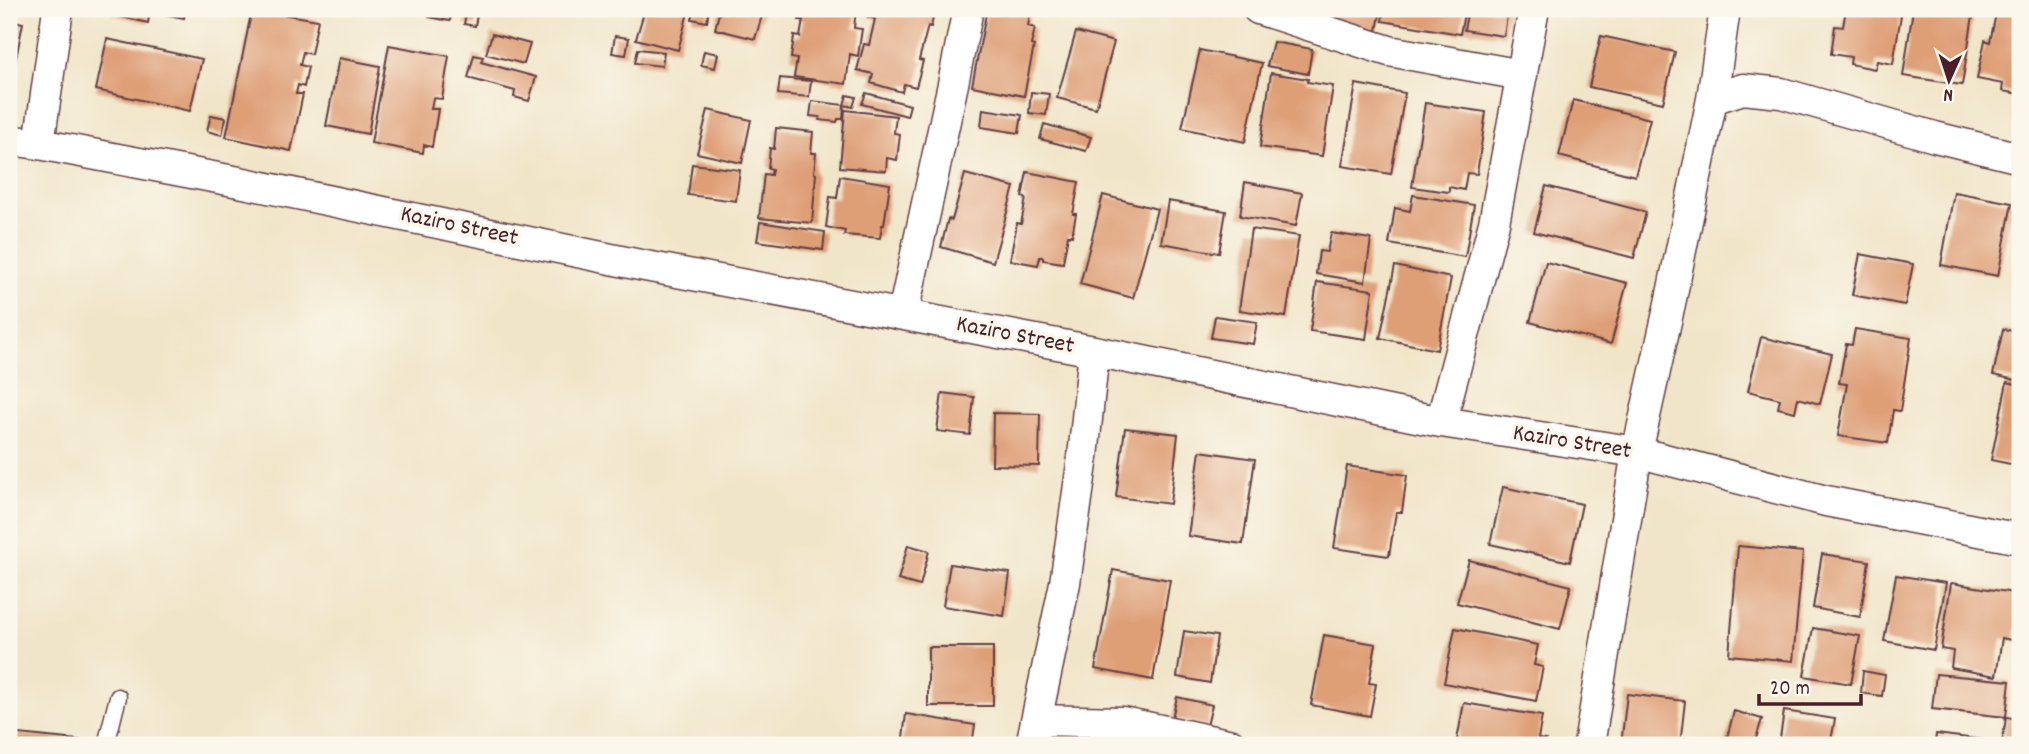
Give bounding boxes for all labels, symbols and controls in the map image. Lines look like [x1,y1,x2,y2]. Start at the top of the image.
north arrow [1913,46,1983,116]
text: N [1943,80,1954,107]
street label: Kaziro Street [397,198,521,256]
street label: Kaziro Street [953,308,1077,364]
street label: Kaziro Street [1510,417,1634,469]
scale bar [1759,663,1861,707]
text: 20 m [1770,675,1810,705]

